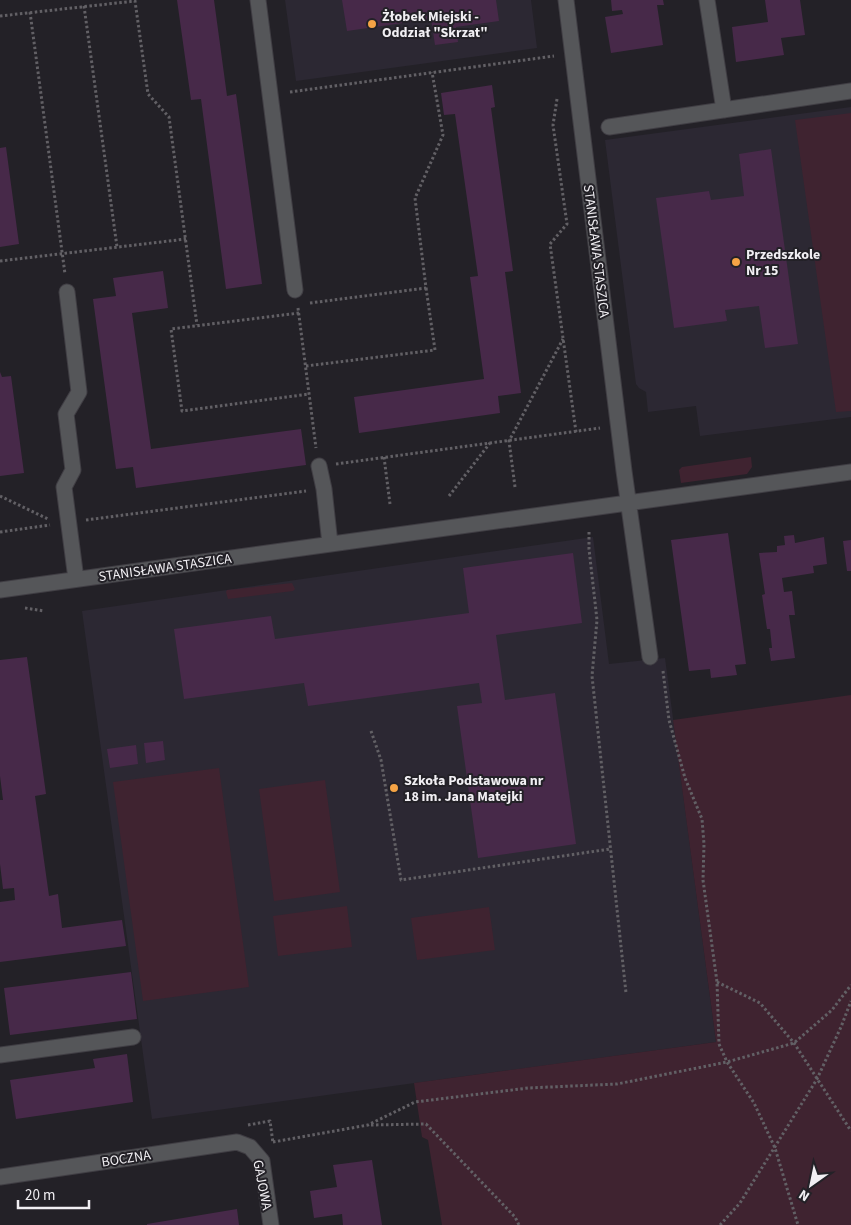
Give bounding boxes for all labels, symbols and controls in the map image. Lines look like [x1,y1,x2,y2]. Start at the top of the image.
place label: Żłobek Miejski - Oddział "Skrzat" [382,7,488,43]
marker: Żłobek Miejski - Oddział "Skrzat" [366,18,378,30]
street label: STANISŁAWA STASZICA [578,183,614,319]
place label: Przedszkole Nr 15 [746,245,820,281]
marker: Przedszkole Nr 15 [730,256,742,268]
street label: STANISŁAWA STASZICA [97,549,233,587]
place label: Szkoła Podstawowa nr 18 im. Jana Matejki [404,771,544,807]
marker: Szkoła Podstawowa nr 18 im. Jana Matejki [388,782,400,794]
street label: BOCZNA [100,1145,153,1173]
street label: GAJOWA [247,1158,277,1212]
north arrow [786,1160,836,1210]
scale bar [18,1178,89,1210]
text: N [795,1184,814,1206]
text: 20 m [25,1185,55,1206]

